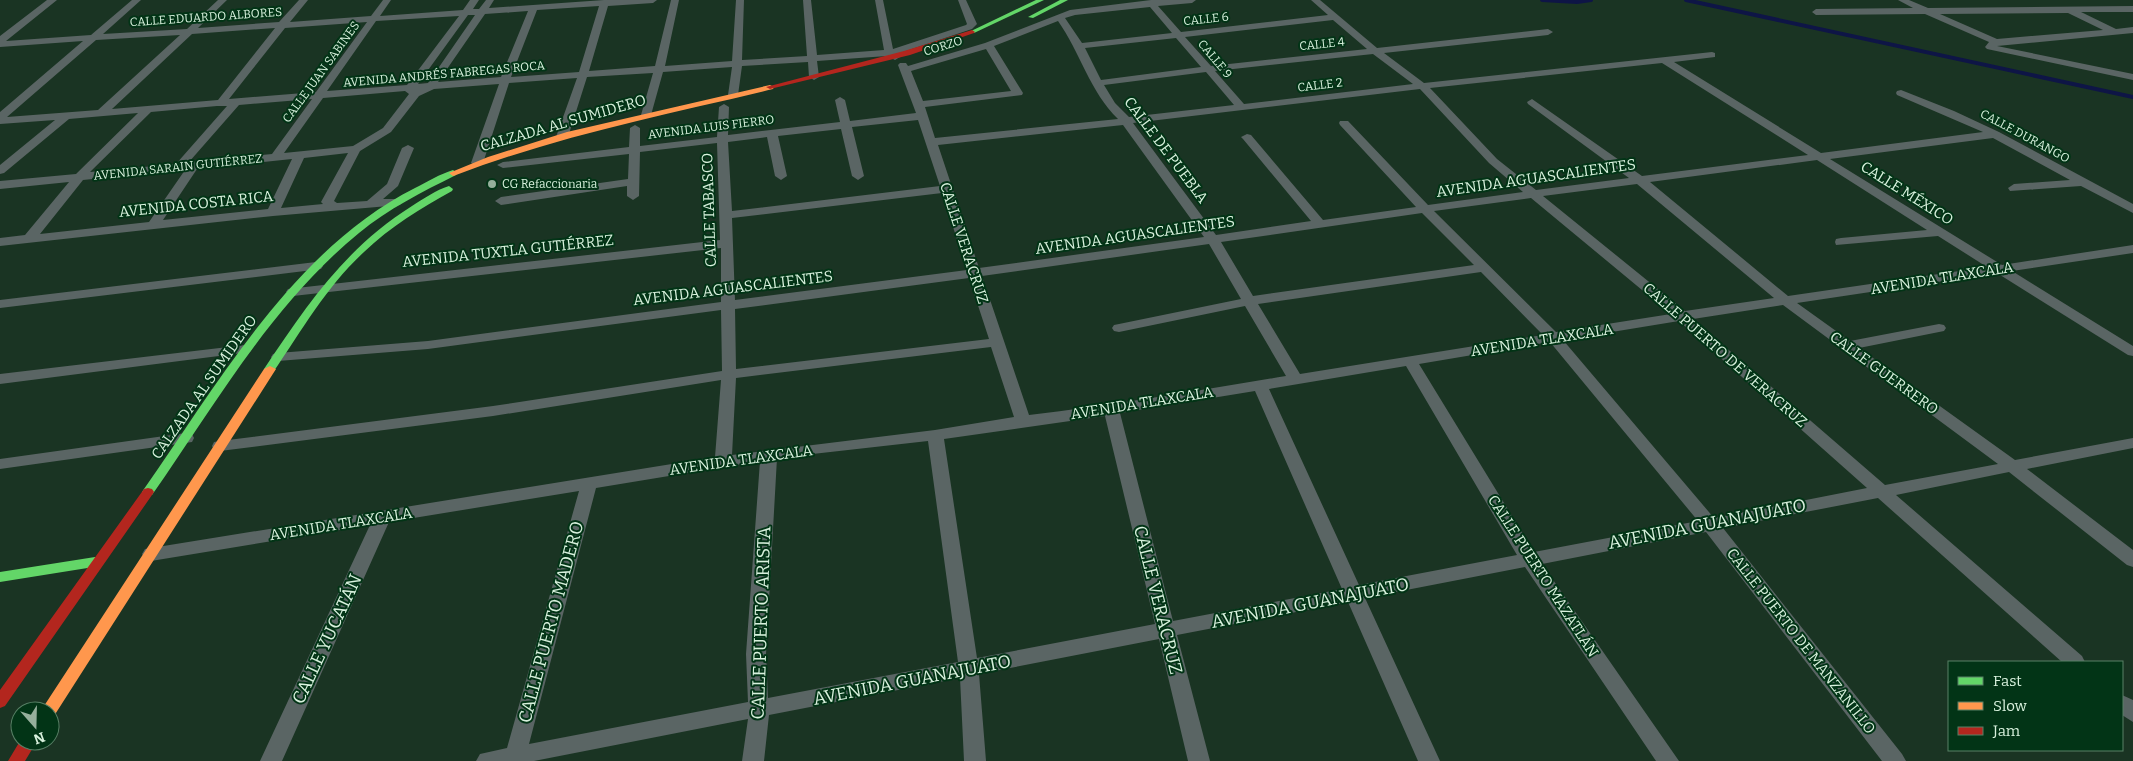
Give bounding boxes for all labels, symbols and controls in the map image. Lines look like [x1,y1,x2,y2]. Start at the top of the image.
street label: CALLE EDUARDO ALBORES [129,5,283,29]
street label: CALLE 6 [1183,10,1229,28]
street label: CALLE JUAN SABINES [280,19,362,125]
street label: CORZO [922,33,964,59]
street label: CALLE 4 [1299,35,1345,53]
street label: CALLE 9 [1195,37,1235,81]
street label: AVENIDA ANDRÉS FABREGAS ROCA [342,57,546,90]
street label: CALLE 2 [1297,75,1343,95]
street label: CALZADA AL SUMIDERO [478,91,648,155]
street label: CALLE DE PUEBLA [1120,93,1212,207]
street label: CALLE DURANGO [1978,107,2072,166]
street label: AVENIDA LUIS FIERRO [647,112,775,142]
street label: AVENIDA SARAIN GUTIÉRREZ [93,150,263,183]
street label: CALLE TABASCO [698,152,720,268]
street label: AVENIDA AGUASCALIENTES [1435,155,1637,201]
street label: CALLE MÉXICO [1857,157,1957,229]
place label: CG Refaccionaria [502,177,598,191]
marker: CG Refaccionaria [486,178,498,190]
street label: CALLE VERACRUZ [936,180,992,306]
street label: AVENIDA COSTA RICA [118,187,274,221]
street label: AVENIDA AGUASCALIENTES [1034,212,1236,258]
street label: AVENIDA TUXTLA GUTIÉRREZ [401,231,615,271]
street label: AVENIDA TLAXCALA [1869,258,2015,298]
street label: AVENIDA AGUASCALIENTES [632,267,834,309]
street label: CALLE PUERTO DE VERACRUZ [1639,279,1811,431]
street label: CALZADA AL SUMIDERO [147,312,261,462]
street label: AVENIDA TLAXCALA [1469,320,1615,360]
street label: CALLE GUERRERO [1826,328,1942,418]
street label: AVENIDA TLAXCALA [1069,383,1215,423]
street label: AVENIDA TLAXCALA [668,441,814,479]
street label: CALLE PUERTO MAZATLÁN [1484,492,1602,660]
street label: AVENIDA GUANAJUATO [1606,494,1808,554]
street label: AVENIDA TLAXCALA [268,504,414,544]
street label: CALLE PUERTO MADERO [513,519,589,725]
street label: CALLE VERACRUZ [1129,523,1187,677]
street label: CALLE PUERTO ARISTA [747,526,775,720]
street label: CALLE PUERTO DE MANZANILLO [1723,545,1879,737]
street label: CALLE YUCATÁN [287,571,367,707]
street label: AVENIDA GUANAJUATO [1209,573,1411,633]
street label: AVENIDA GUANAJUATO [811,650,1013,710]
legend [1948,661,2123,751]
text: Fast [1993,672,2022,690]
text: Slow [1993,697,2028,715]
north arrow [10,701,60,751]
text: Jam [1992,722,2021,740]
text: N [31,728,47,748]

